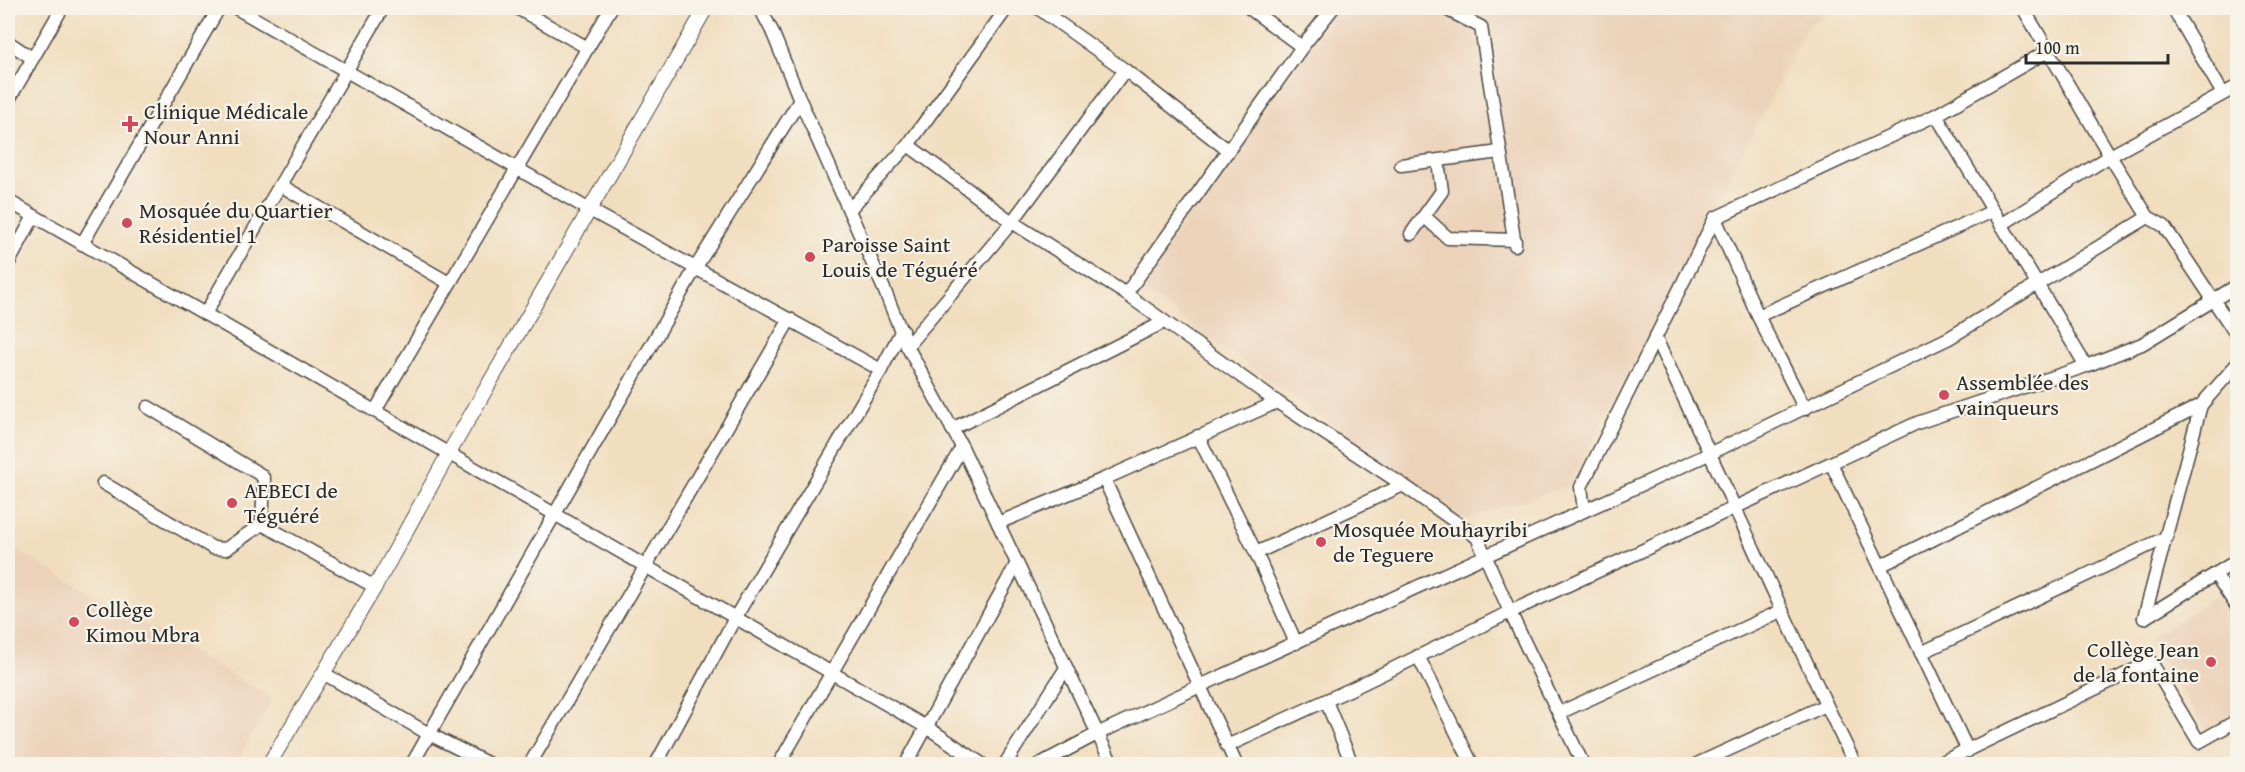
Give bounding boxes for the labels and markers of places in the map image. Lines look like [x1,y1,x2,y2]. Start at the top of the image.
place label: Clinique Médicale Nour Anni [144,95,308,152]
marker: Clinique Médicale Nour Anni [121,115,139,133]
place label: Mosquée du Quartier Résidentiel 1 [139,194,333,251]
marker: Mosquée du Quartier Résidentiel 1 [120,216,134,230]
place label: Paroisse Saint Louis de Téguéré [822,228,978,285]
marker: Paroisse Saint Louis de Téguéré [803,250,817,264]
place label: Assemblée des vainqueurs [1956,366,2089,423]
marker: Assemblée des vainqueurs [1937,388,1951,402]
place label: AEBECI de Téguéré [244,474,338,531]
marker: AEBECI de Téguéré [225,496,239,510]
place label: Mosquée Mouhayribi de Teguere [1333,513,1528,570]
marker: Mosquée Mouhayribi de Teguere [1314,535,1328,549]
place label: Collège Kimou Mbra [86,593,200,650]
marker: Collège Kimou Mbra [67,615,81,629]
place label: Collège Jean de la fontaine [2073,633,2200,690]
marker: Collège Jean de la fontaine [2204,655,2218,669]

